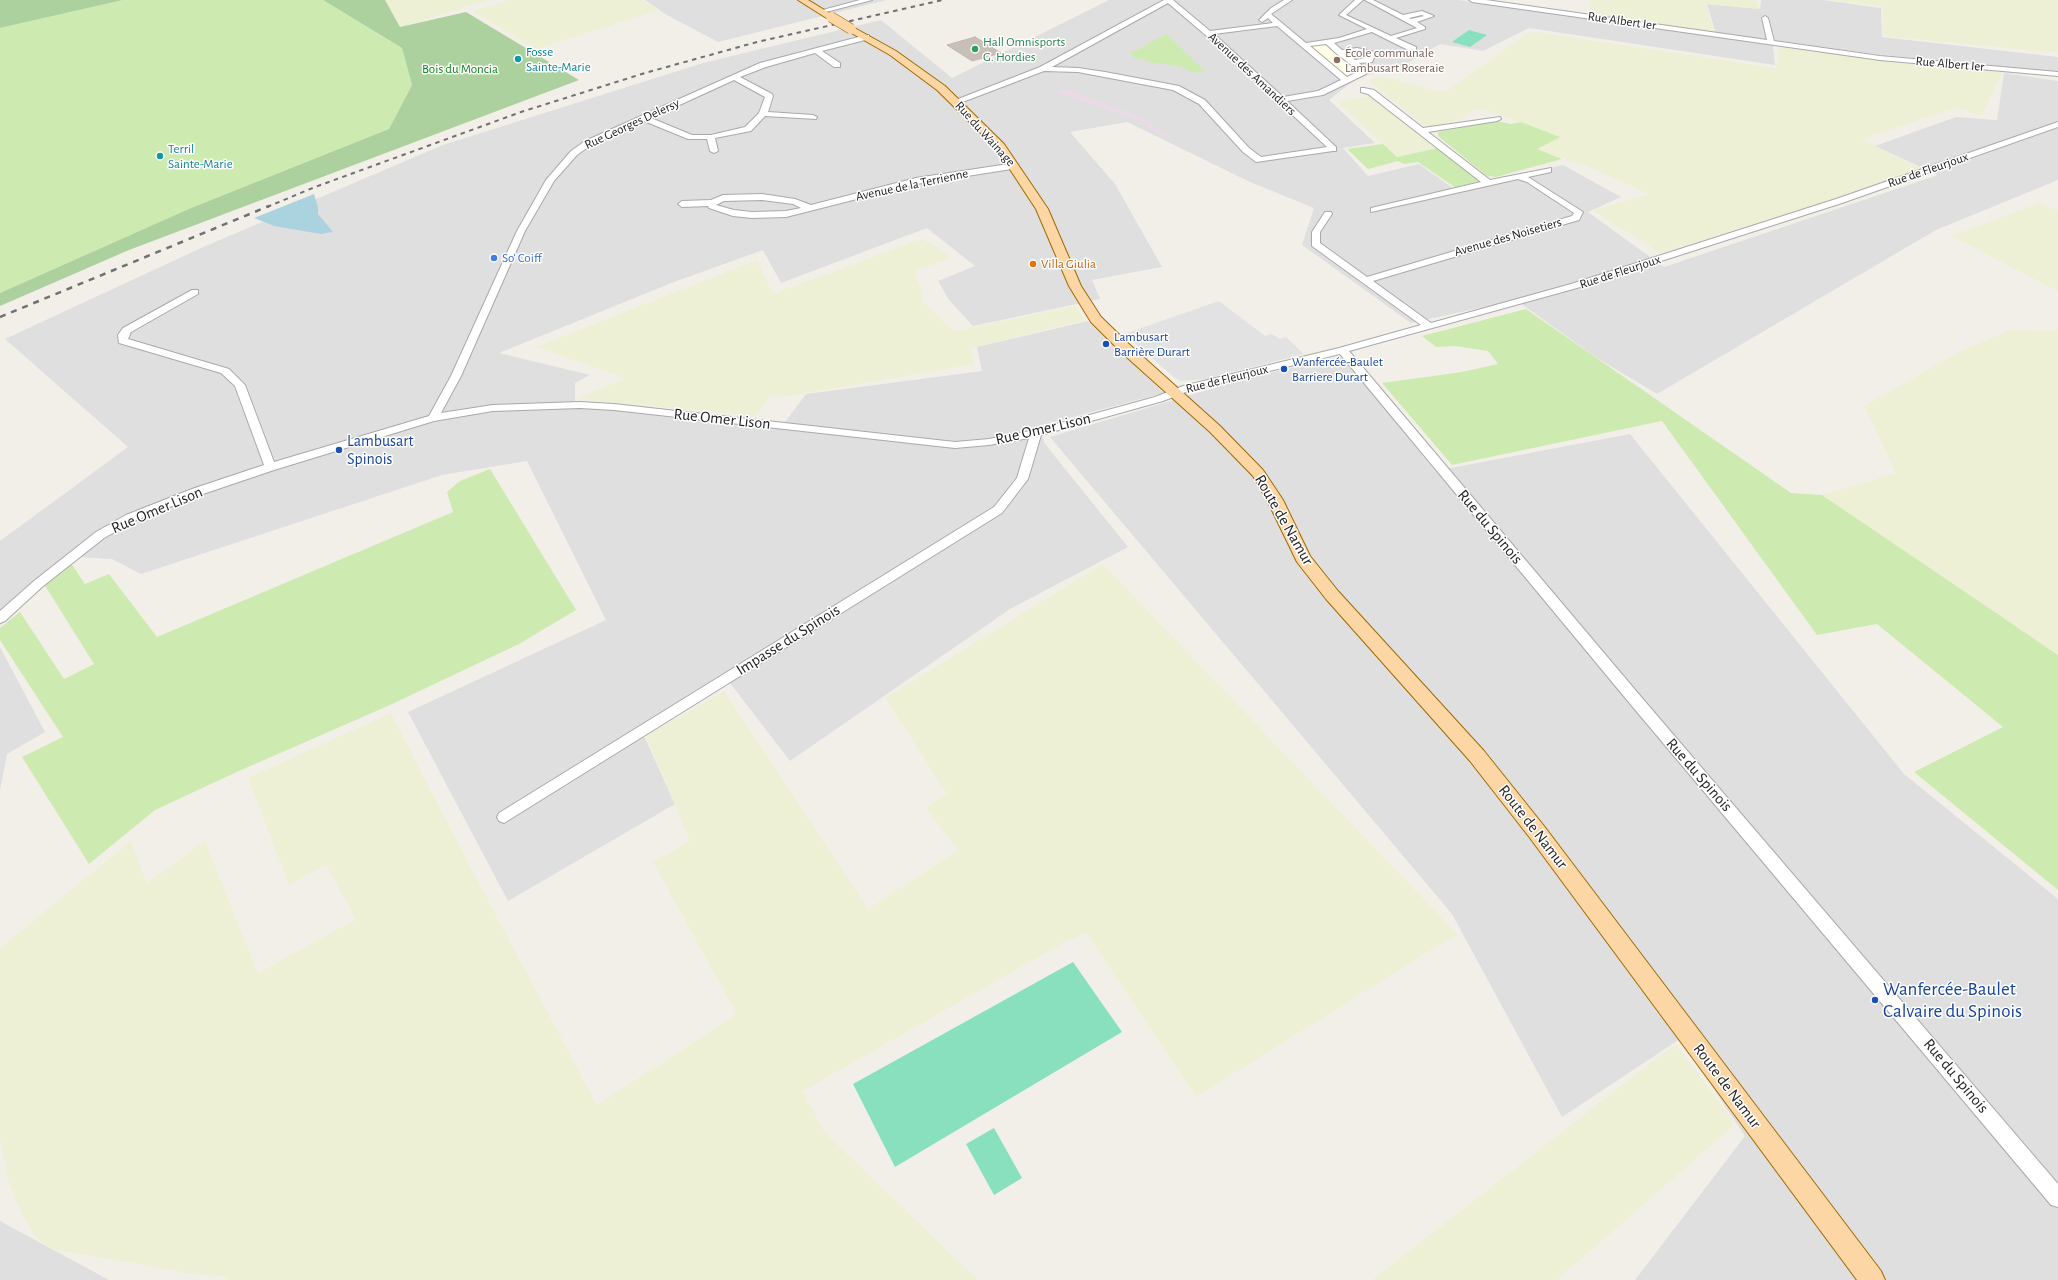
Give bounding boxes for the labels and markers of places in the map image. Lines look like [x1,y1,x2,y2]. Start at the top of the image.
place label: Hall Omnisports G. Hordies [983,34,1065,65]
place label: Fosse Sainte-Marie [526,44,591,75]
marker: Hall Omnisports G. Hordies [970,44,980,54]
place label: École communale Lambusart Roseraie [1345,45,1444,76]
marker: Fosse Sainte-Marie [513,54,523,64]
marker: École communale Lambusart Roseraie [1332,55,1342,65]
place label: Terril Sainte-Marie [168,141,233,172]
marker: Terril Sainte-Marie [155,151,165,161]
place label: So' Coiff [502,250,542,266]
marker: So' Coiff [489,253,499,263]
place label: Villa Giulia [1041,256,1096,272]
marker: Villa Giulia [1028,259,1038,269]
place label: Lambusart Barrière Durart [1114,329,1190,360]
marker: Lambusart Barrière Durart [1101,339,1111,349]
place label: Wanfercée-Baulet Barriere Durart [1292,354,1383,385]
marker: Wanfercée-Baulet Barriere Durart [1279,364,1289,374]
place label: Lambusart Spinois [347,431,413,469]
marker: Lambusart Spinois [334,445,344,455]
place label: Wanfercée-Baulet Calvaire du Spinois [1883,978,2022,1022]
marker: Wanfercée-Baulet Calvaire du Spinois [1870,995,1880,1005]

